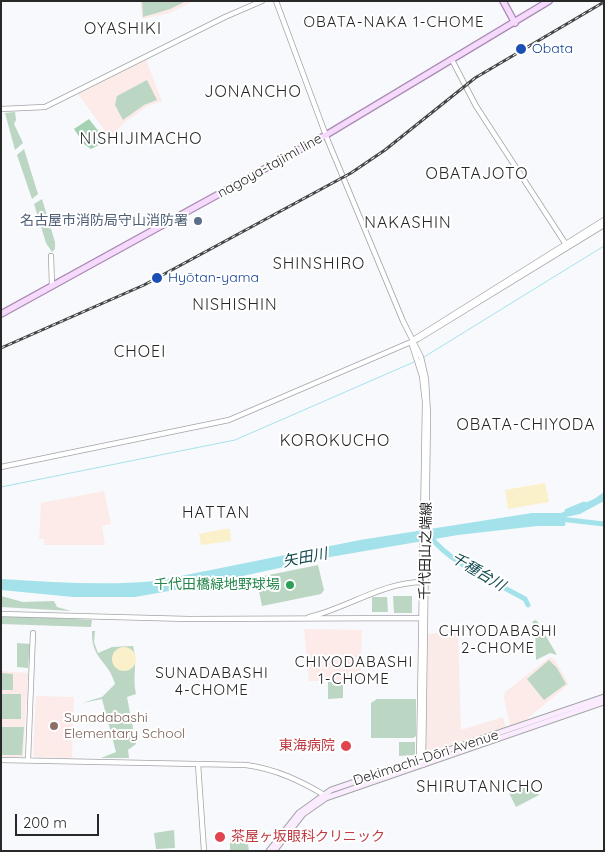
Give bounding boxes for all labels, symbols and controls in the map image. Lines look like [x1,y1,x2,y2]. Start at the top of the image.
district label: OBATA-NAKA 1-CHOME [301,13,487,31]
district label: OYASHIKI [83,19,163,39]
place label: Obata [532,41,573,57]
marker: Obata [514,42,528,56]
district label: JONANCHO [203,82,303,102]
district label: NISHIJIMACHO [78,129,204,149]
street label: nagoya-tajimi line [215,130,325,202]
district label: OBATAJOTO [424,164,530,184]
place label: 名古屋市消防局守山消防署 [20,213,188,229]
district label: NAKASHIN [363,213,453,233]
marker: 名古屋市消防局守山消防署 [192,215,204,227]
district label: SHINSHIRO [272,254,366,274]
place label: Hyōtan-yama [168,270,259,286]
marker: Hyōtan-yama [150,271,164,285]
district label: NISHISHIN [191,295,279,315]
district label: CHOEI [113,342,167,362]
district label: OBATA-CHIYODA [455,415,597,435]
district label: KOROKUCHO [279,431,391,451]
street label: 千代田山之端線 [417,502,435,600]
district label: HATTAN [181,503,251,523]
water label: 矢田川 [281,545,329,571]
water label: 千種台川 [448,549,508,595]
place label: 千代田橋緑地野球場 [154,577,280,593]
marker: 千代田橋緑地野球場 [284,579,296,591]
district label: CHIYODABASHI 2-CHOME [437,622,559,657]
district label: CHIYODABASHI 1-CHOME [293,653,415,688]
district label: SUNADABASHI 4-CHOME [154,664,270,699]
place label: Sunadabashi Elementary School [64,710,185,742]
marker: Sunadabashi Elementary School [48,720,60,732]
street label: Dekimachi-Dōri Avenue [351,727,501,789]
place label: 東海病院 [279,738,335,754]
marker: 東海病院 [339,739,353,753]
district label: SHIRUTANICHO [415,777,545,797]
scale bar [18,804,101,836]
text: 200 m [23,813,67,832]
place label: 茶屋ヶ坂眼科クリニック [231,829,385,845]
marker: 茶屋ヶ坂眼科クリニック [213,830,227,844]

